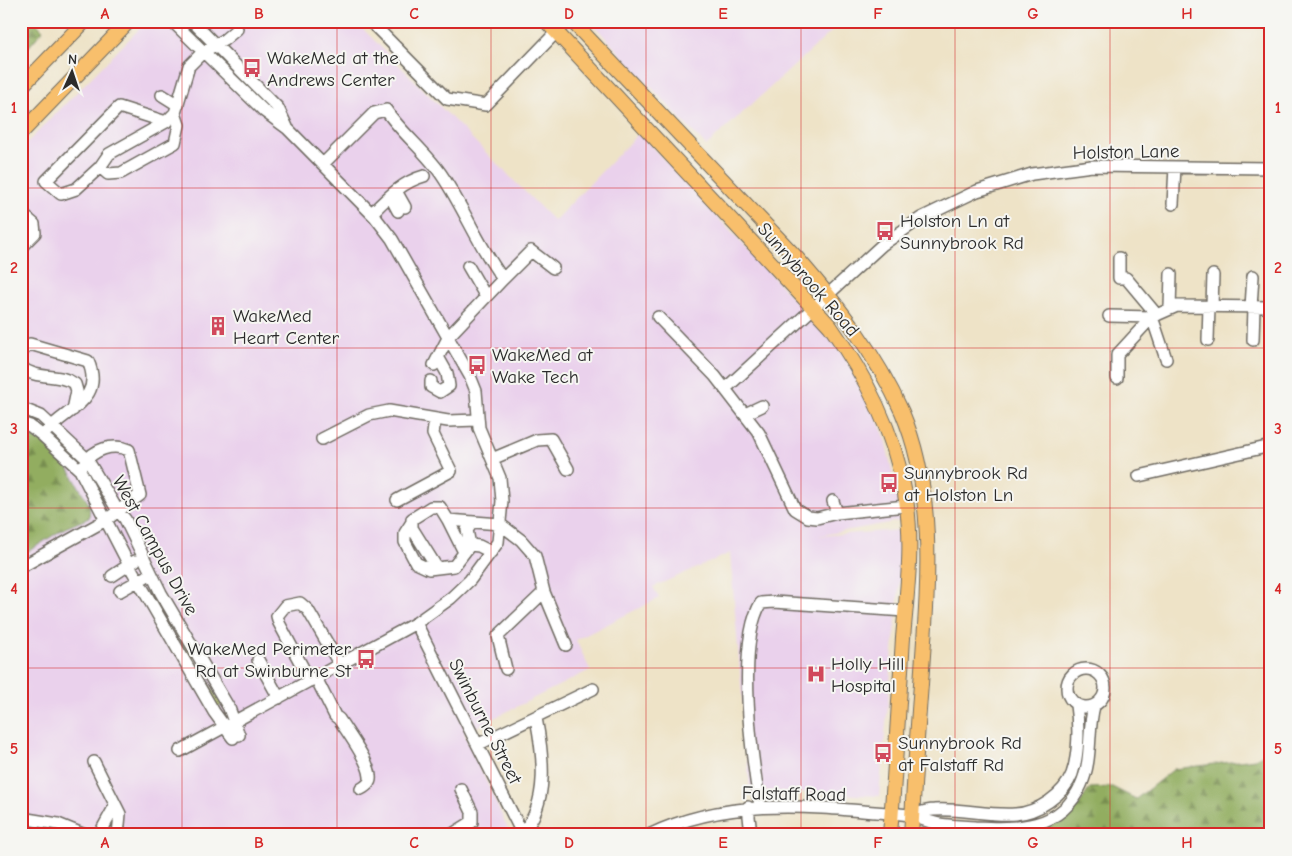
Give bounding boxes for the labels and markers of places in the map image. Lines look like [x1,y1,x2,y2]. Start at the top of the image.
place label: WakeMed at the Andrews Center [267,47,399,91]
bus stop icon: WakeMed at the Andrews Center [241,57,263,79]
place label: Holston Ln at Sunnybrook Rd [900,210,1024,254]
bus stop icon: Holston Ln at Sunnybrook Rd [874,220,896,242]
place label: WakeMed Heart Center [233,305,339,349]
building icon: WakeMed Heart Center [207,315,229,337]
place label: WakeMed at Wake Tech [492,344,593,388]
bus stop icon: WakeMed at Wake Tech [466,354,488,376]
place label: Sunnybrook Rd at Holston Ln [904,462,1028,506]
bus stop icon: Sunnybrook Rd at Holston Ln [878,472,900,494]
place label: WakeMed Perimeter Rd at Swinburne St [187,638,352,682]
bus stop icon: WakeMed Perimeter Rd at Swinburne St [355,648,377,670]
place label: Holly Hill Hospital [831,653,904,697]
hospital icon: Holly Hill Hospital [805,663,827,685]
place label: Sunnybrook Rd at Falstaff Rd [898,732,1022,776]
bus stop icon: Sunnybrook Rd at Falstaff Rd [872,742,894,764]

